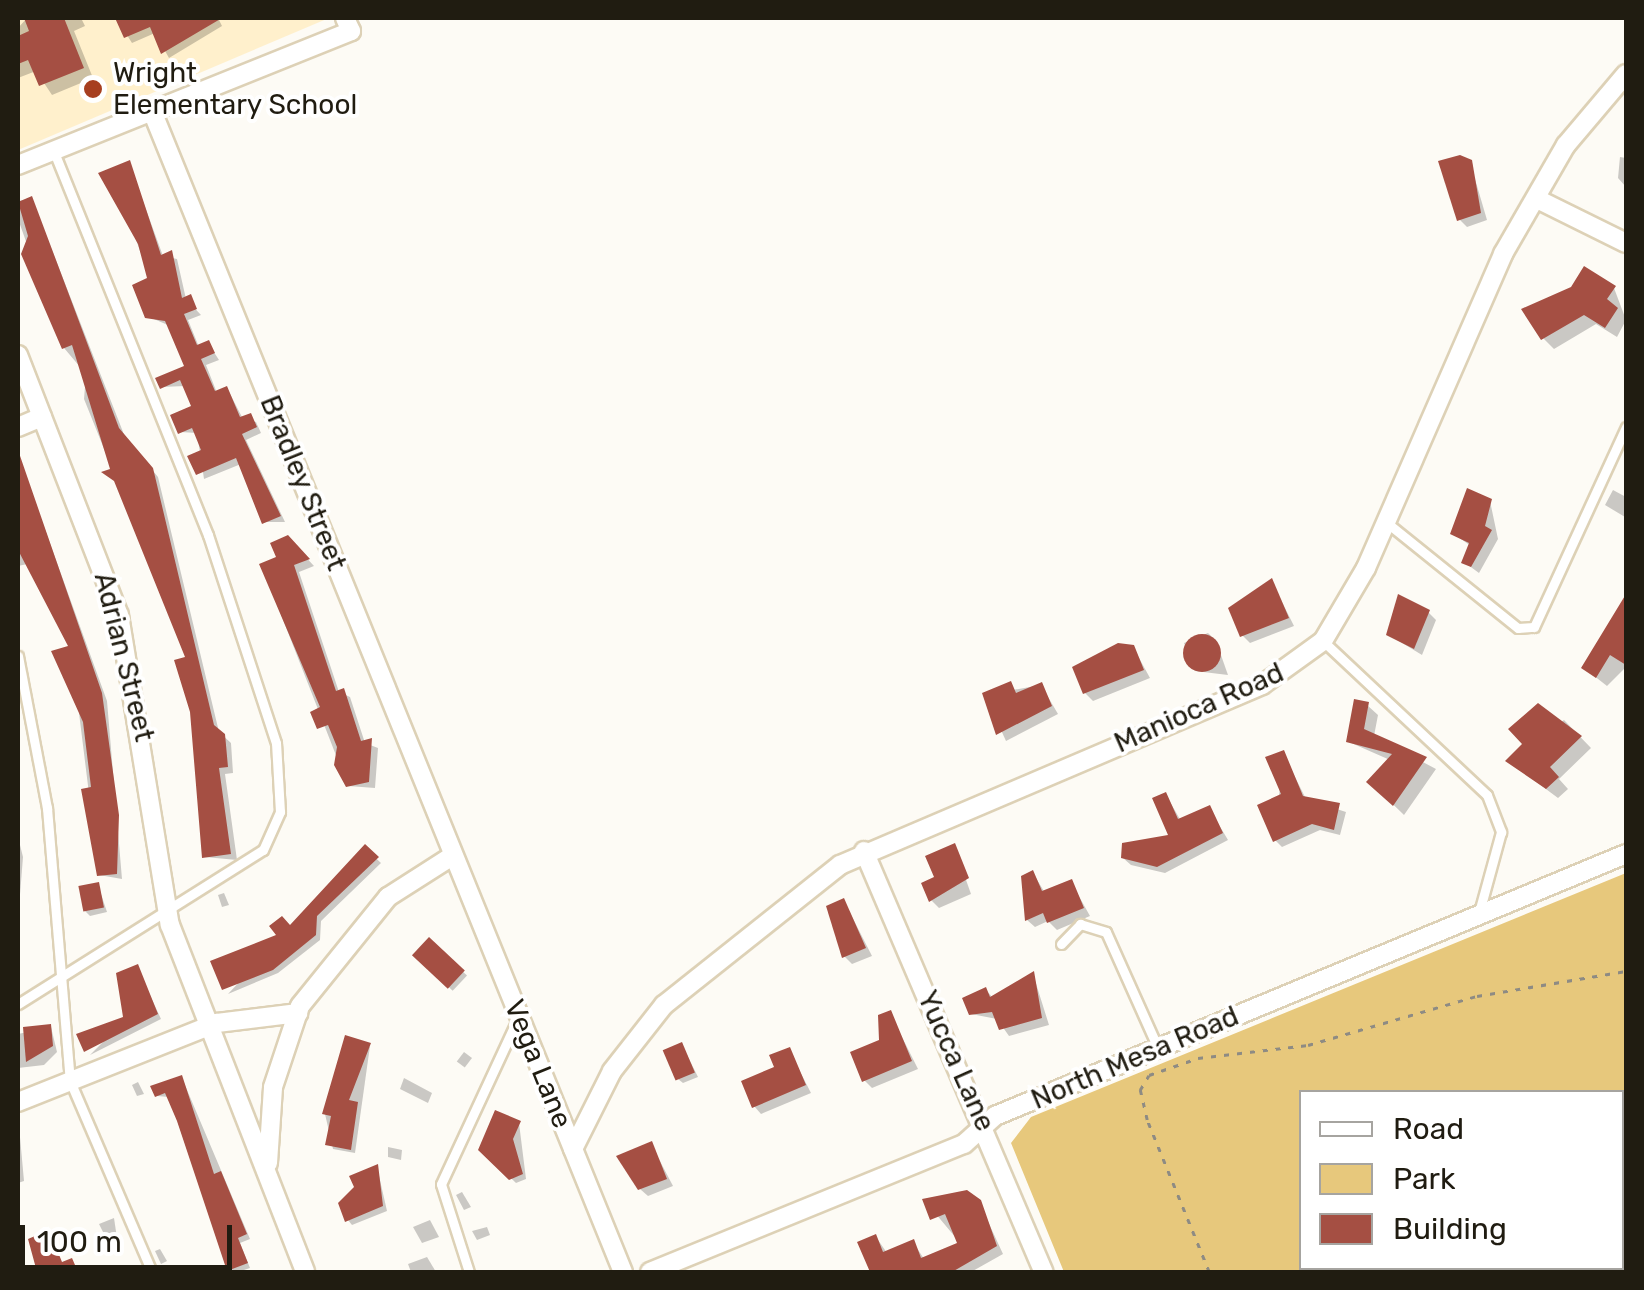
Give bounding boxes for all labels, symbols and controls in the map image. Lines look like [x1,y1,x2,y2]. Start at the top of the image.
place label: Wright Elementary School [113,56,358,122]
marker: Wright Elementary School [82,78,104,100]
street label: Bradley Street [253,390,353,576]
street label: Adrian Street [87,569,161,745]
street label: Manioca Road [1109,656,1289,760]
street label: Yucca Lane [910,986,1002,1136]
street label: Vega Lane [497,995,579,1133]
street label: North Mesa Road [1026,999,1244,1117]
legend [1299,1090,1624,1270]
text: Road [1393,1111,1464,1147]
text: Park [1393,1161,1455,1197]
scale bar [25,1205,238,1267]
text: Building [1393,1211,1507,1247]
text: 100 m [37,1224,122,1260]

